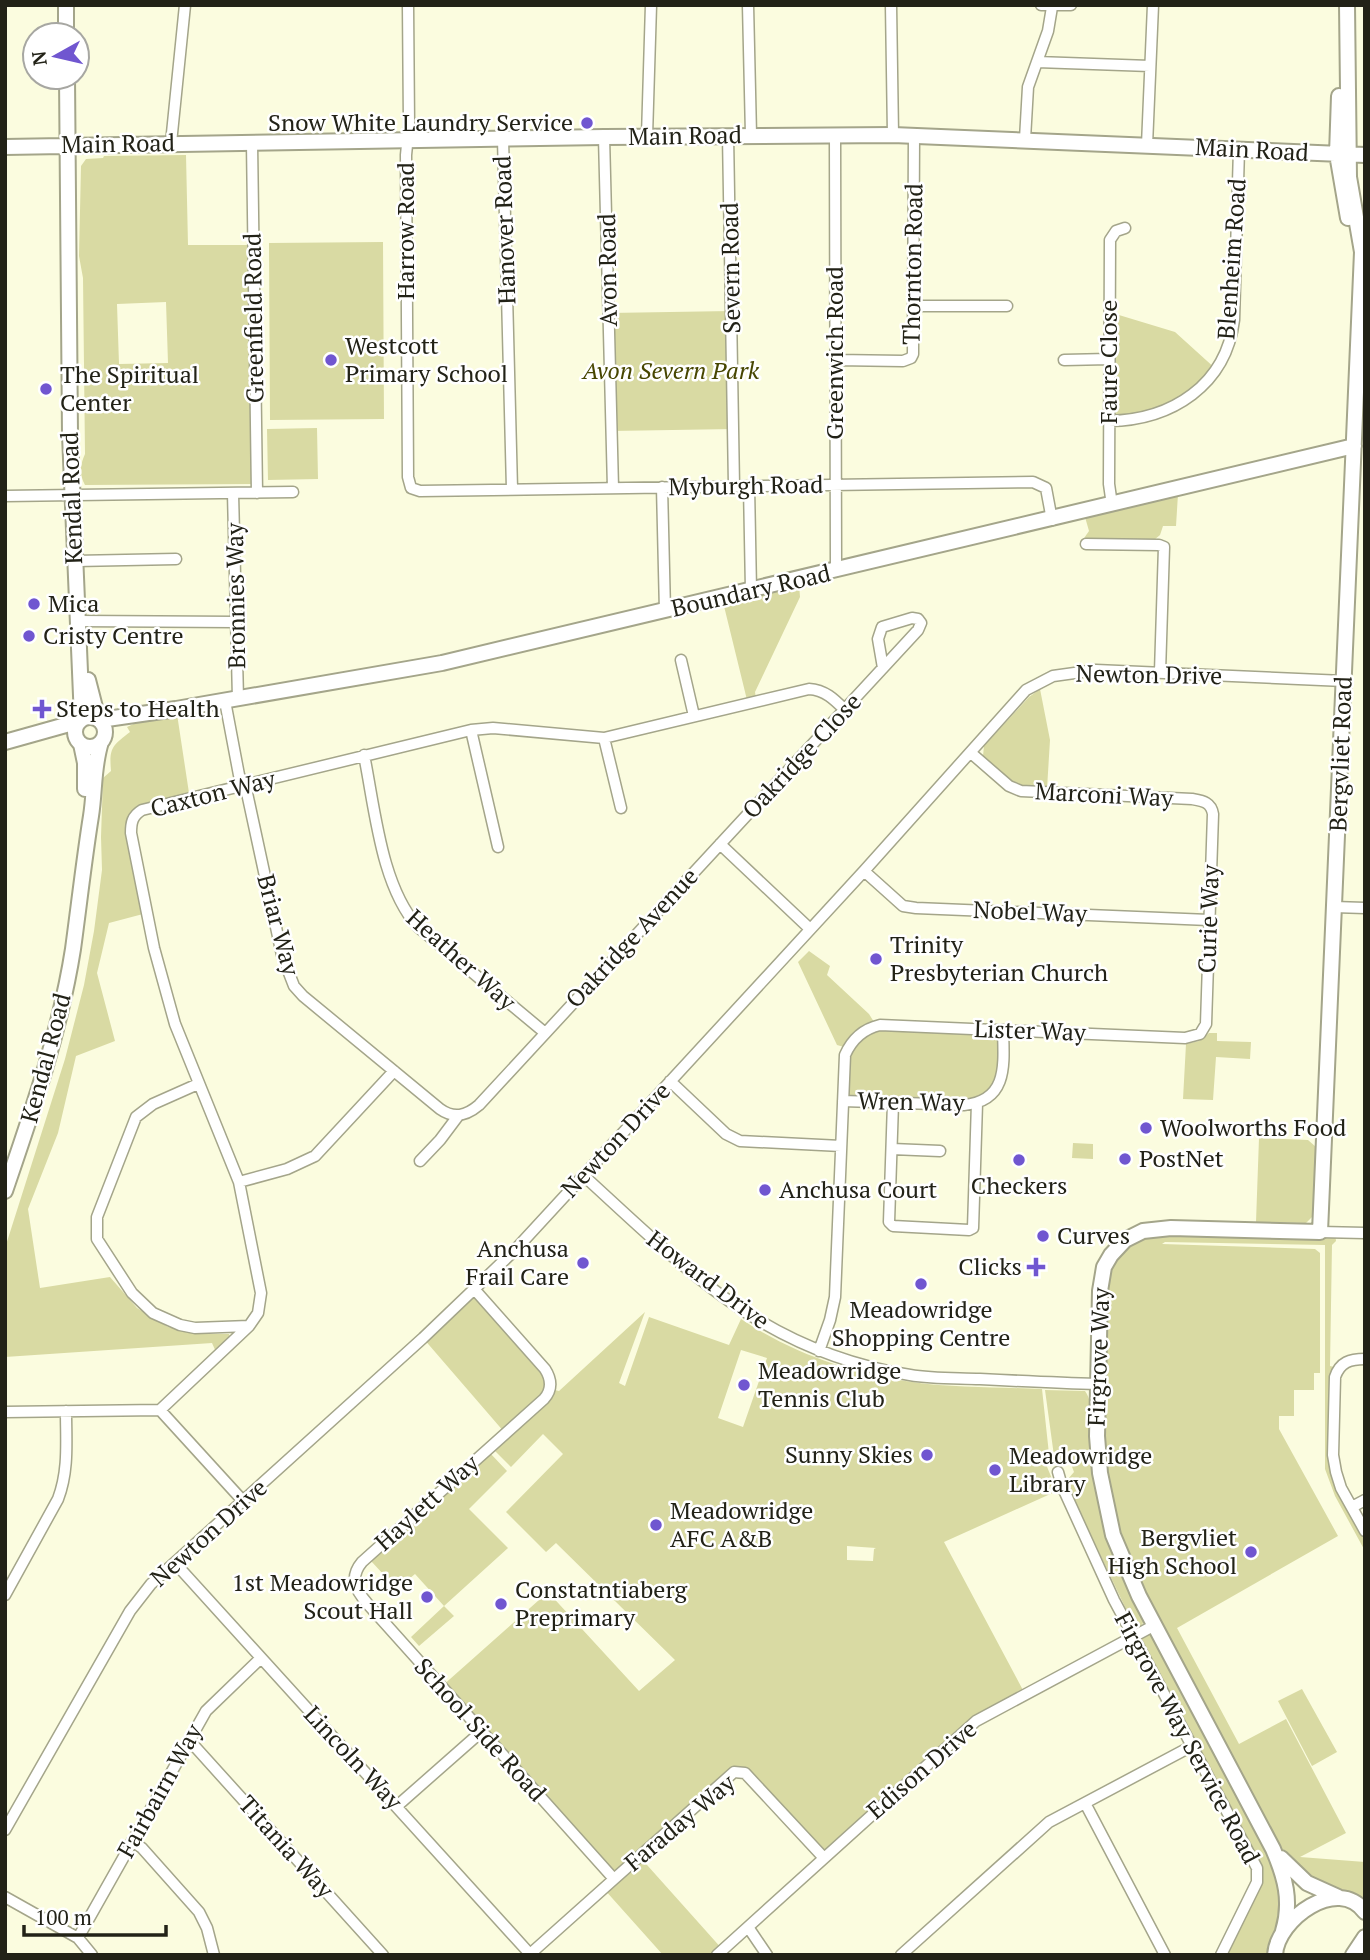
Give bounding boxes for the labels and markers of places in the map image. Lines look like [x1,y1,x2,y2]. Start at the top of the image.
place label: Snow White Laundry Service [268,106,573,138]
marker: Snow White Laundry Service [579,115,595,131]
place label: Westcott Primary School [345,329,508,389]
marker: Westcott Primary School [323,352,339,368]
place label: The Spiritual Center [60,358,199,418]
marker: The Spiritual Center [38,381,54,397]
place label: Mica [48,587,99,619]
marker: Mica [26,596,42,612]
place label: Cristy Centre [43,619,184,651]
marker: Cristy Centre [21,628,37,644]
place label: Steps to Health [56,692,220,724]
marker: Steps to Health [34,701,50,717]
place label: Trinity Presbyterian Church [890,928,1108,988]
marker: Trinity Presbyterian Church [868,951,884,967]
place label: Woolworths Food [1160,1111,1346,1143]
marker: Woolworths Food [1138,1120,1154,1136]
place label: PostNet [1139,1142,1224,1174]
marker: PostNet [1117,1151,1133,1167]
marker: Checkers [1011,1152,1027,1168]
place label: Checkers [971,1169,1067,1201]
place label: Anchusa Court [779,1173,937,1205]
marker: Anchusa Court [757,1182,773,1198]
place label: Curves [1057,1219,1130,1251]
marker: Curves [1035,1228,1051,1244]
place label: Anchusa Frail Care [465,1232,569,1292]
place label: Clicks [958,1250,1022,1282]
marker: Anchusa Frail Care [575,1255,591,1271]
marker: Clicks [1028,1259,1044,1275]
marker: Meadowridge Shopping Centre [913,1276,929,1292]
place label: Meadowridge Shopping Centre [832,1293,1010,1353]
place label: Meadowridge Tennis Club [758,1354,901,1414]
marker: Meadowridge Tennis Club [736,1377,752,1393]
place label: Sunny Skies [785,1438,913,1470]
place label: Meadowridge Library [1009,1439,1152,1499]
marker: Sunny Skies [919,1447,935,1463]
marker: Meadowridge Library [987,1462,1003,1478]
place label: Meadowridge AFC A&B [670,1494,813,1554]
marker: Meadowridge AFC A&B [648,1517,664,1533]
place label: Bergvliet High School [1108,1521,1237,1581]
marker: Bergvliet High School [1243,1544,1259,1560]
place label: 1st Meadowridge Scout Hall [232,1566,413,1626]
place label: Constatntiaberg Preprimary [515,1573,688,1633]
marker: 1st Meadowridge Scout Hall [419,1589,435,1605]
marker: Constatntiaberg Preprimary [493,1596,509,1612]

